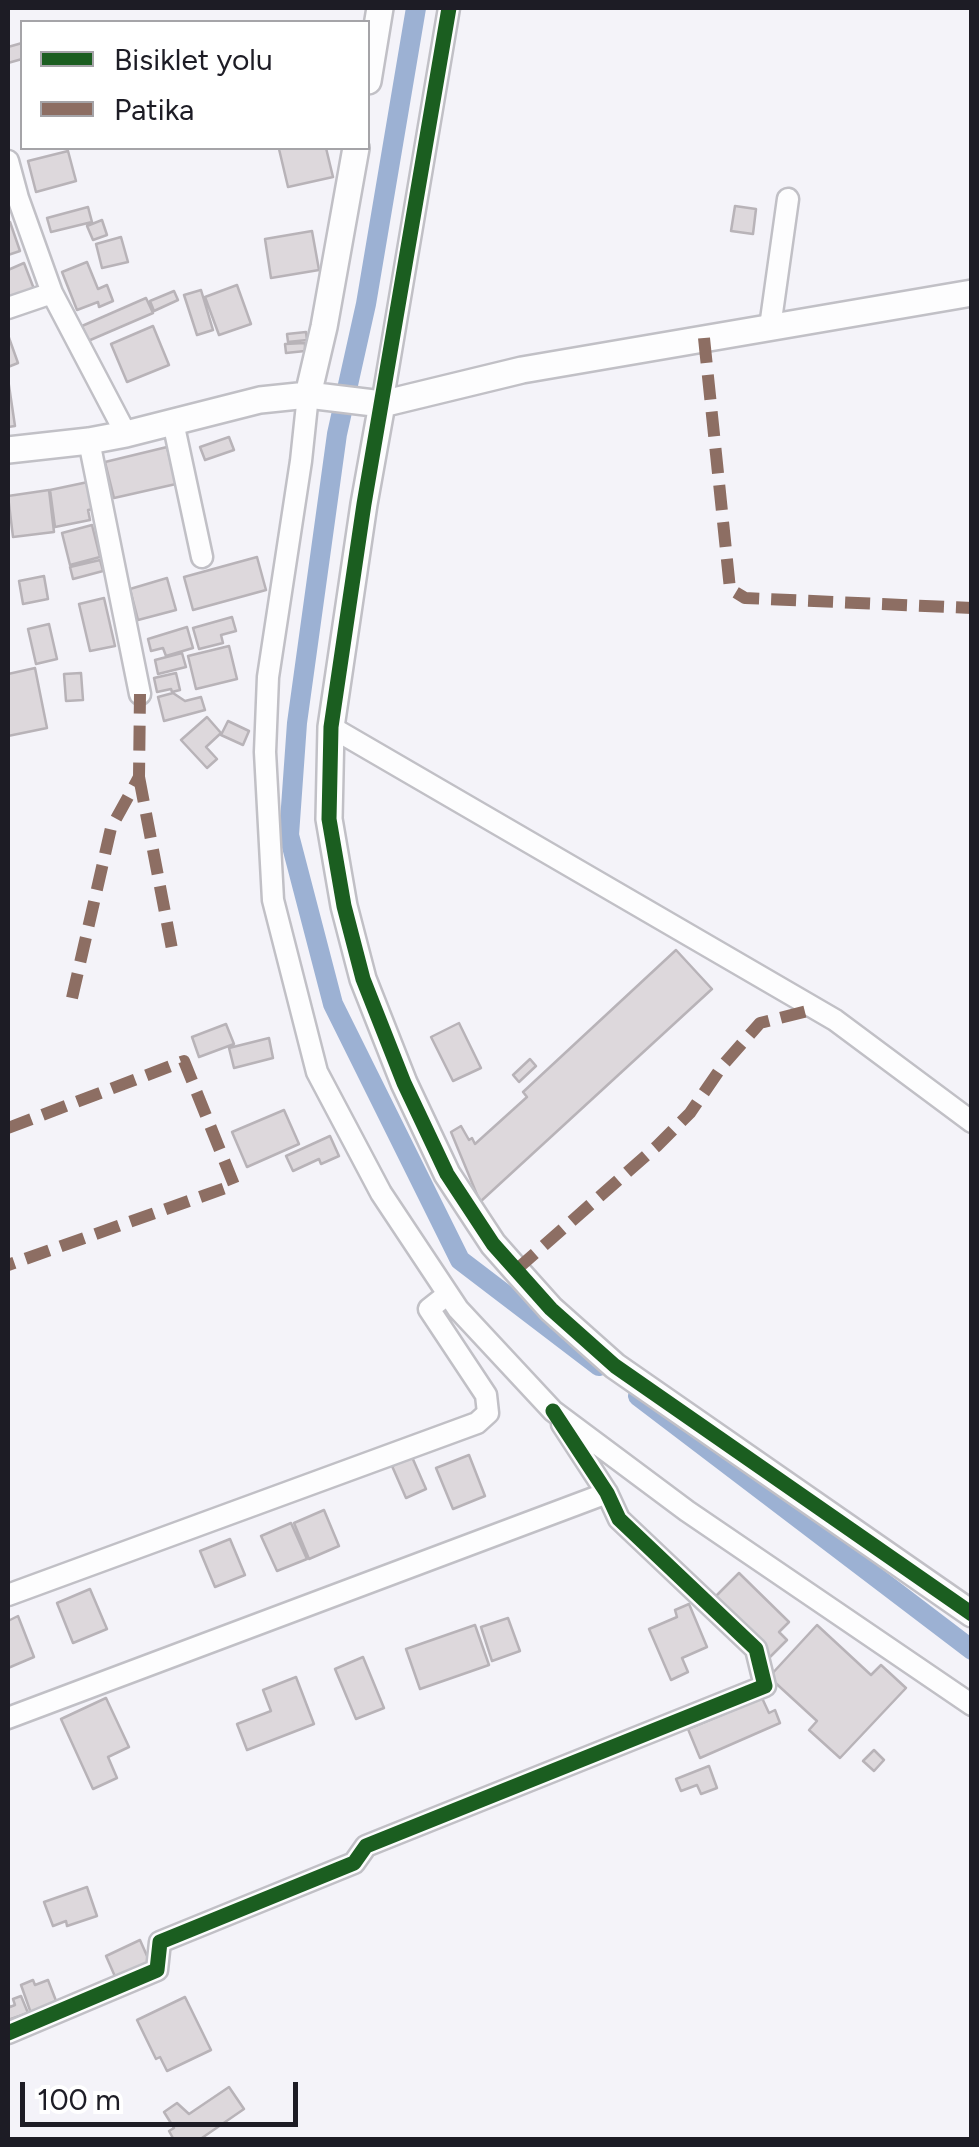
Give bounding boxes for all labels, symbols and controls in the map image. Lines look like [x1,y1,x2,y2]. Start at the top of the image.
legend [20,20,370,150]
text: Bisiklet yolu [114,41,273,78]
text: Patika [114,91,194,128]
scale bar [25,2062,302,2124]
text: 100 m [37,2081,121,2118]

